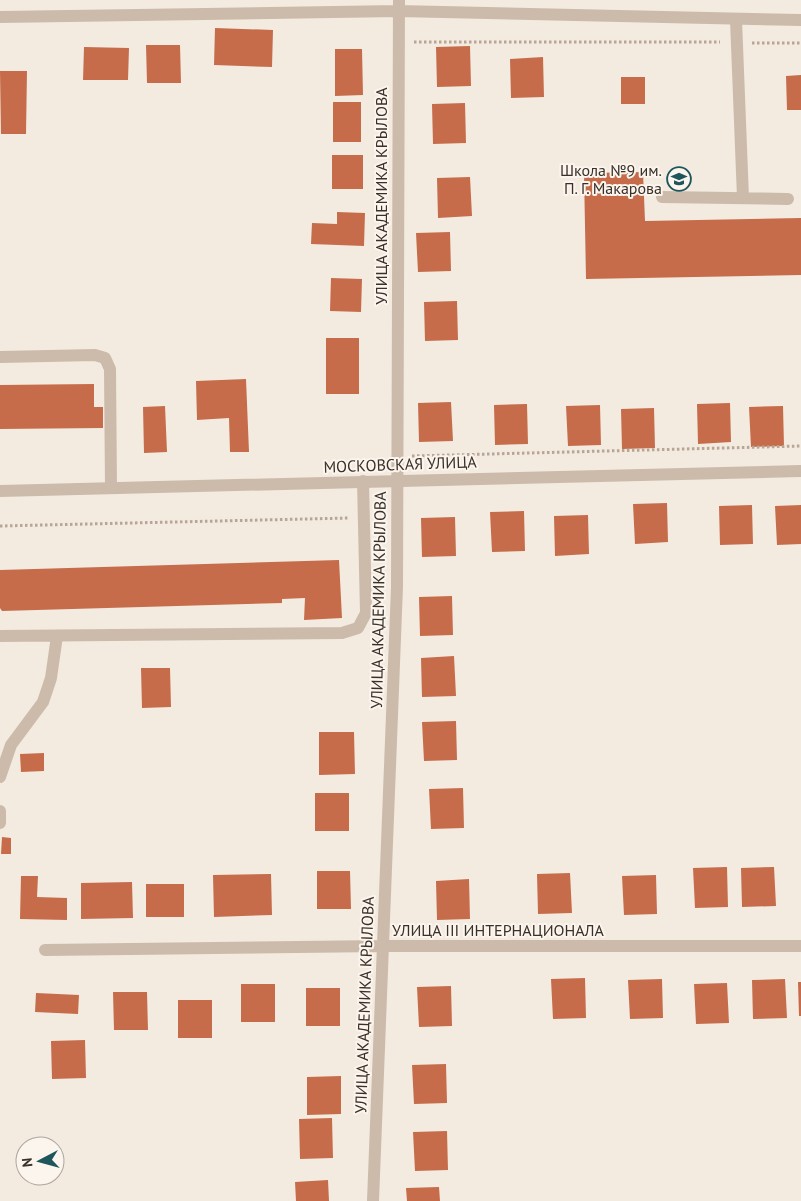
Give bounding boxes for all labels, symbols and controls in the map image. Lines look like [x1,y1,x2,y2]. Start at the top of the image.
street label: УЛИЦА АКАДЕМИКА КРЫЛОВА [371,87,391,305]
place label: Школа №9 им. П. Г. Макарова [560,160,662,198]
school or university icon: Школа №9 им. П. Г. Макарова [666,166,692,192]
street label: МОСКОВСКАЯ УЛИЦА [323,451,478,477]
street label: УЛИЦА АКАДЕМИКА КРЫЛОВА [366,491,390,709]
street label: УЛИЦА АКАДЕМИКА КРЫЛОВА [350,895,378,1114]
street label: УЛИЦА III ИНТЕРНАЦИОНАЛА [392,920,605,940]
north arrow [15,1136,65,1186]
text: N [18,1157,37,1168]

